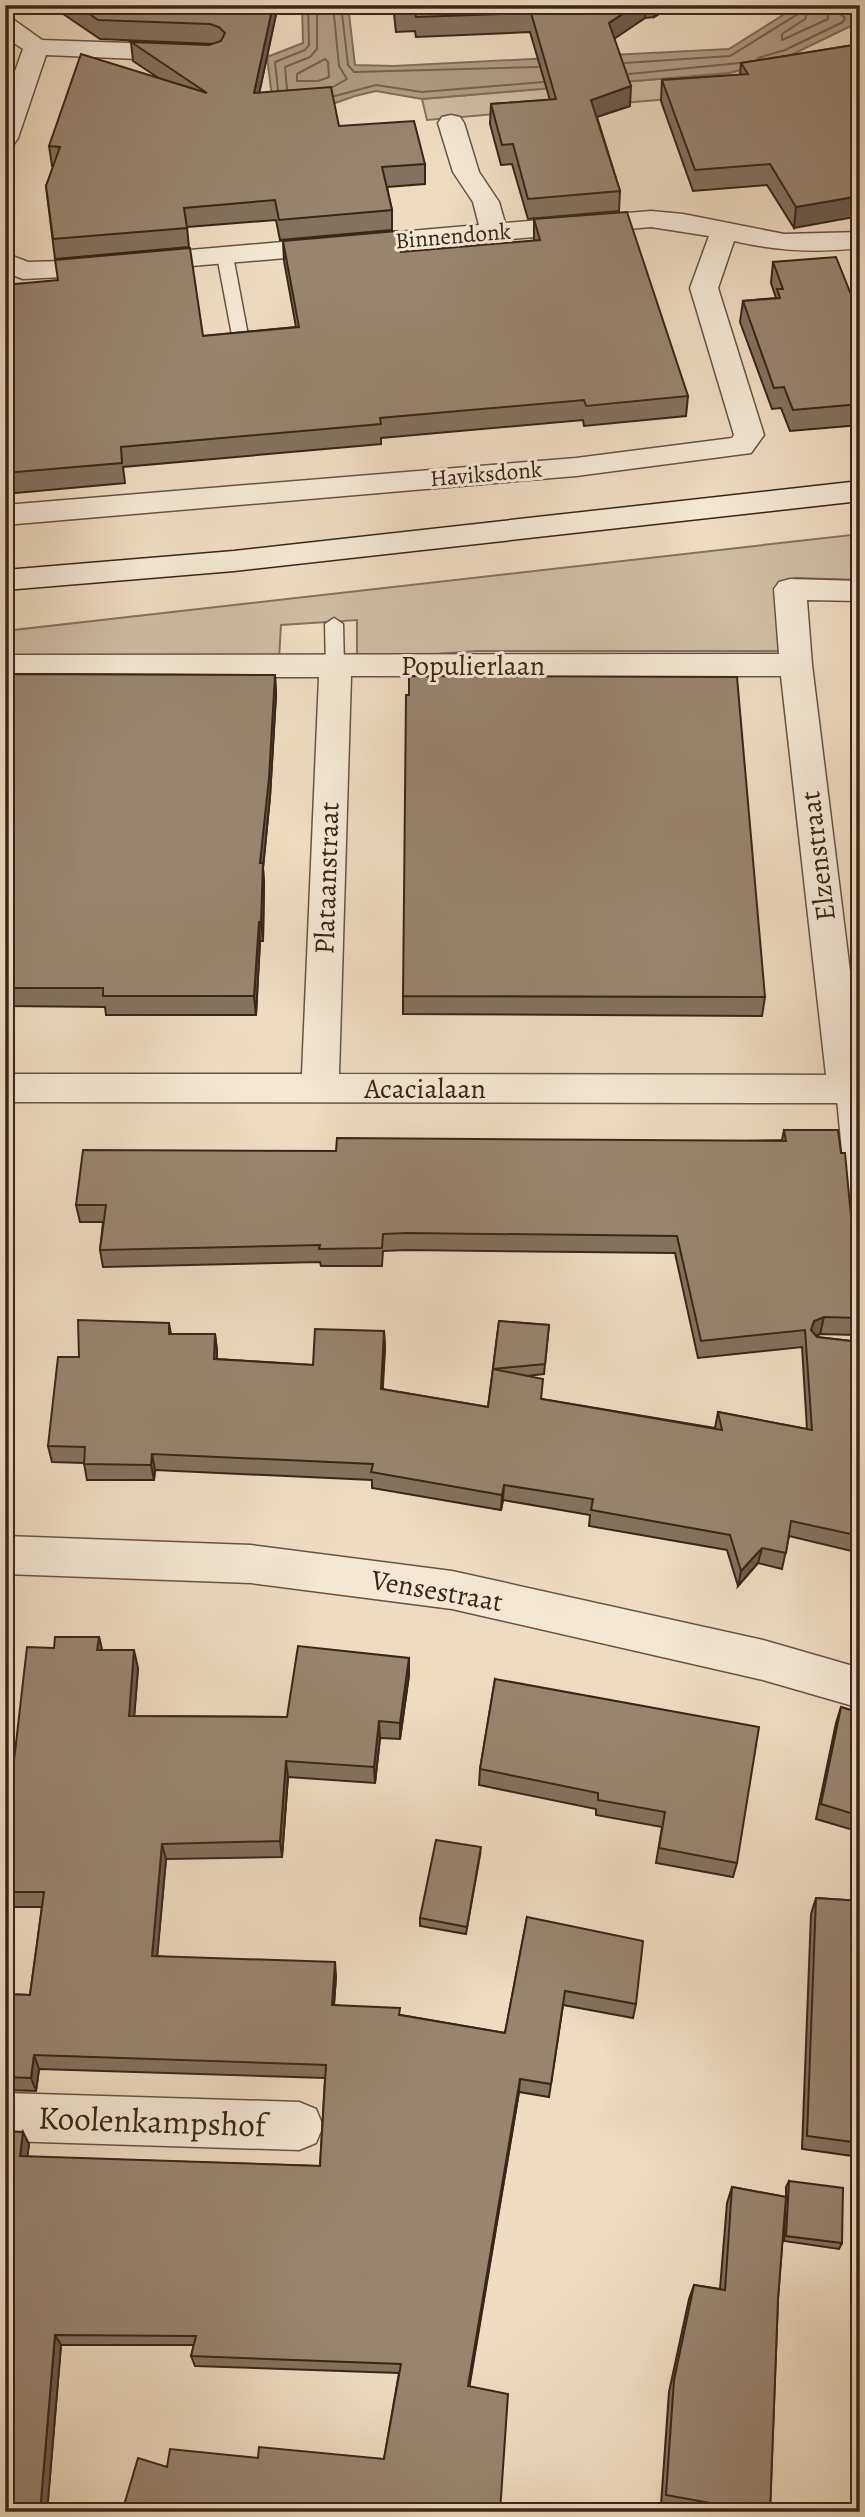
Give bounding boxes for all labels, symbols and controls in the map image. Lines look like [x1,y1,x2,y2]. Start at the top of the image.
street label: Binnendonk [394,215,513,256]
street label: Haviksdonk [429,454,544,494]
street label: Populierlaan [401,647,545,685]
street label: Elzenstraat [791,789,845,923]
street label: Plataanstraat [305,801,349,955]
street label: Acacialaan [363,1070,486,1108]
street label: Vensestraat [367,1561,506,1621]
street label: Koolenkampshof [37,2095,271,2148]

